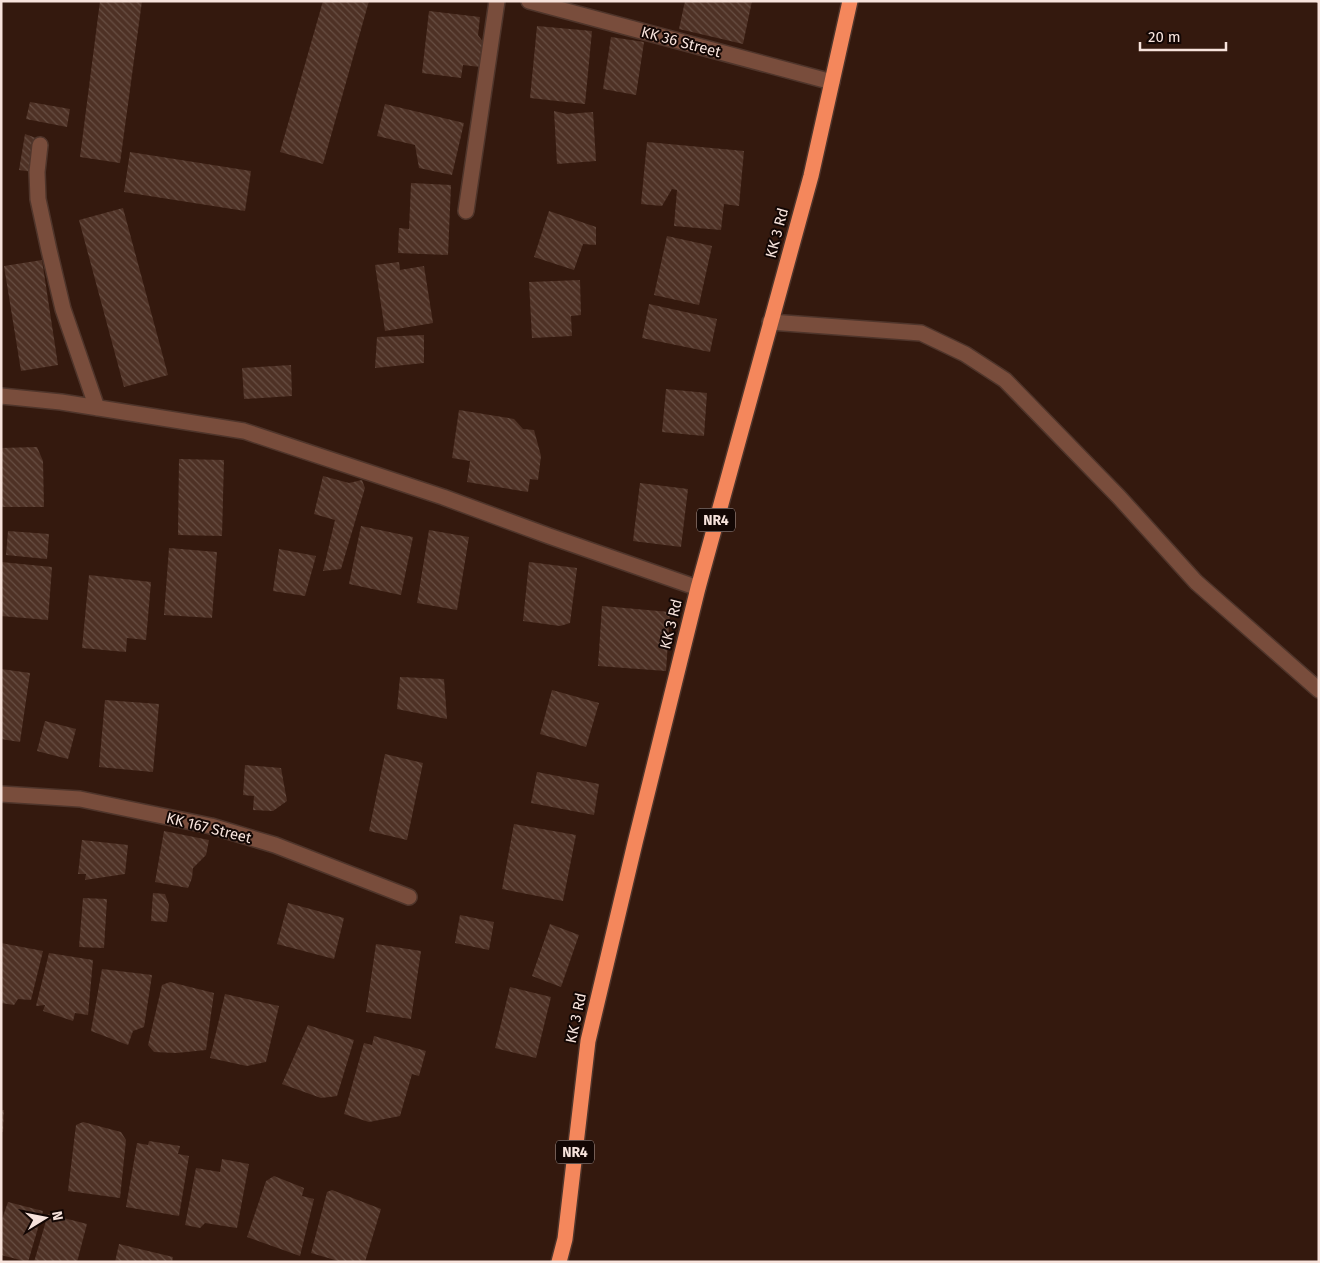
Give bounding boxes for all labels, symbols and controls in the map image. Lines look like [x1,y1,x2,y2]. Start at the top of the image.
scale bar [1140,20,1226,52]
street label: KK 36 Street [639,23,723,61]
text: 20 m [1148,28,1181,46]
street label: KK 3 Rd [762,206,792,260]
road number: NR4 [697,508,735,532]
street label: KK 3 Rd [656,597,686,651]
street label: KK 167 Street [165,809,254,847]
street label: KK 3 Rd [562,991,590,1045]
road number: NR4 [556,1140,594,1164]
north arrow [20,1193,70,1243]
text: N [48,1210,66,1222]

